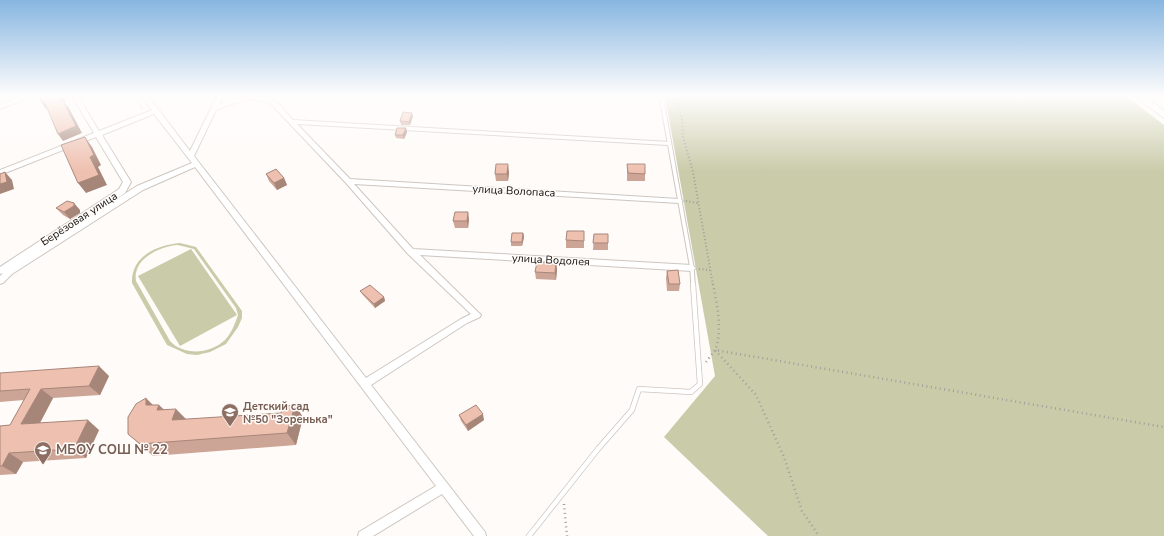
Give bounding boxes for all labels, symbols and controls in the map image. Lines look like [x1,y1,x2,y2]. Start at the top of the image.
street label: улица Волопаса [472,181,556,201]
street label: Берёзовая улица [38,188,120,249]
street label: улица Водолея [512,250,590,270]
place label: Детский сад №50 "Зоренька" [243,399,333,427]
school or university icon: Детский сад №50 "Зоренька" [220,402,240,427]
school or university icon: МБОУ СОШ № 22 [33,440,53,465]
place label: МБОУ СОШ № 22 [56,441,168,459]

